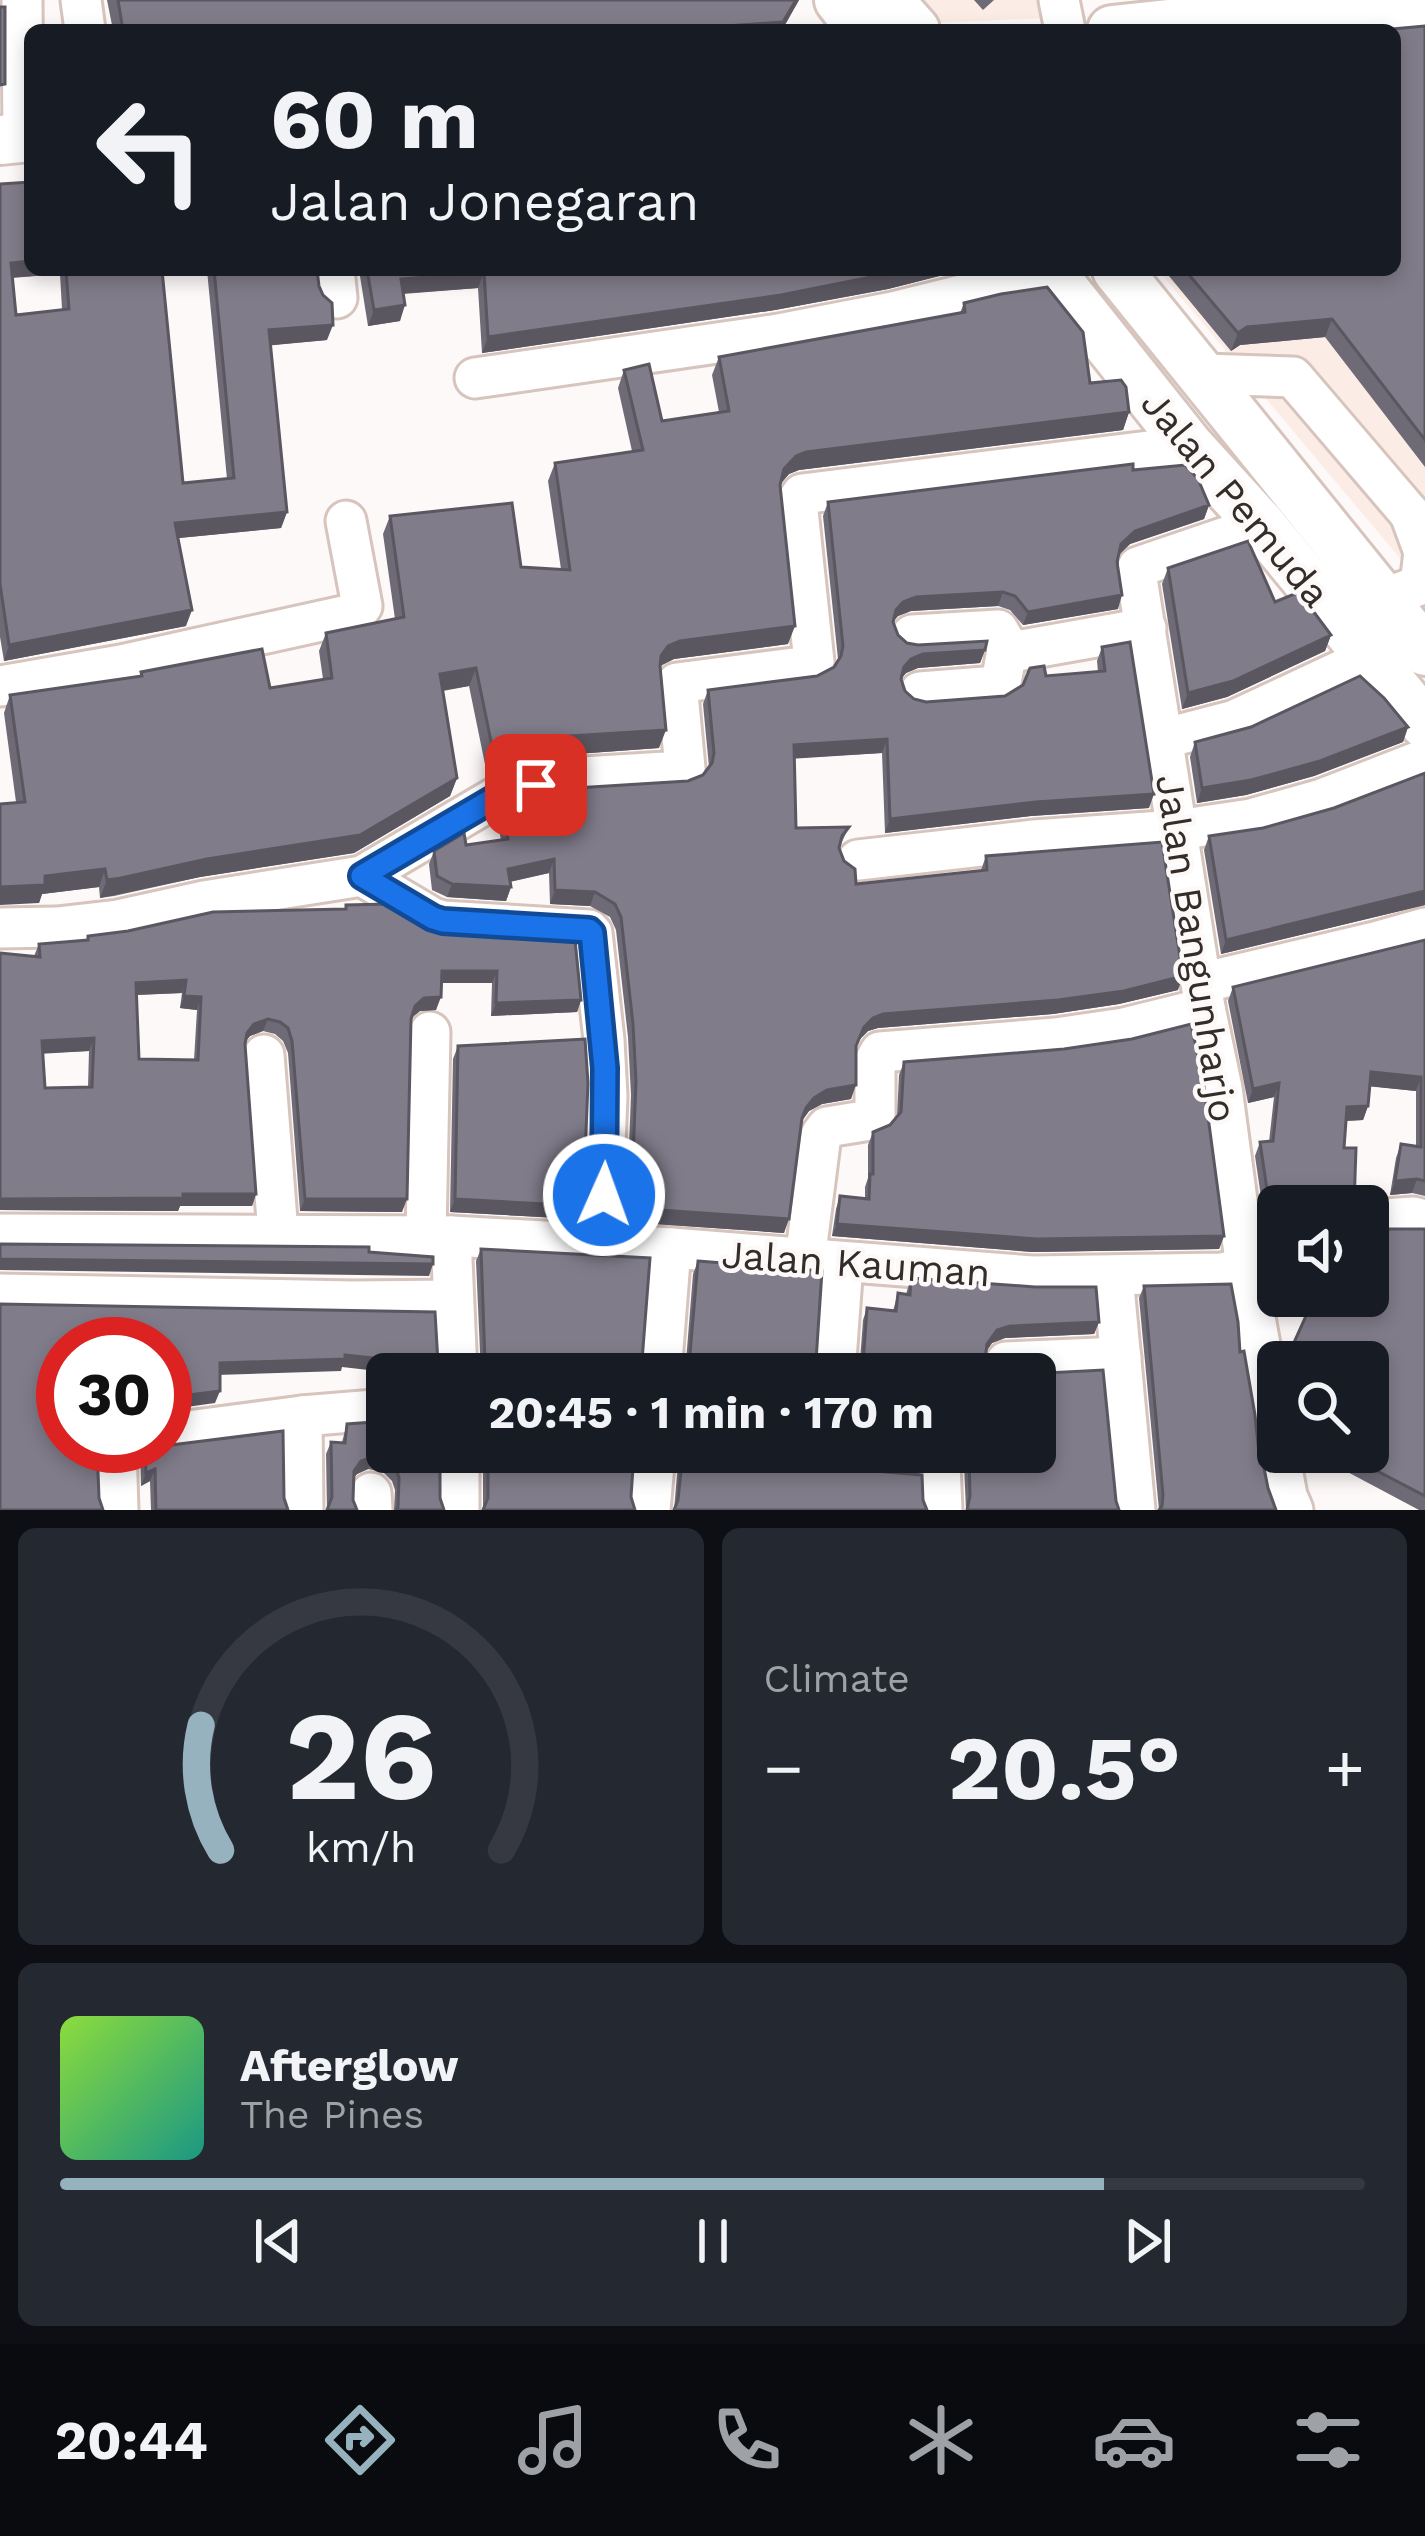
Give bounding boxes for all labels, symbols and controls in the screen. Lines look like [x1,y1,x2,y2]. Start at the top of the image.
text: 60 m [270,70,479,168]
icon: left [72,72,228,228]
text: Jalan Jonegaran [270,170,699,233]
street label: Jalan Pemuda [1132,381,1339,616]
pin [485,734,587,836]
icon: arrive [503,752,569,818]
street label: Jalan Bangunharjo [1147,771,1246,1125]
position arrow [541,1132,667,1258]
map controls [1257,1185,1389,1473]
button: sound [1257,1185,1389,1317]
street label: Jalan Kauman [720,1232,992,1295]
speed limit sign: 30 [36,1317,192,1473]
button: search [1257,1341,1389,1473]
text: 20:45 · 1 min · 170 m [488,1386,934,1439]
text: Climate [764,1656,910,1701]
text: 26 [285,1683,436,1829]
text: 20.5° [947,1715,1181,1821]
text: − [764,1730,803,1807]
text: + [1325,1730,1365,1807]
text: km/h [305,1821,416,1871]
text: Afterglow [240,2039,459,2092]
text: The Pines [240,2092,424,2137]
icon: previous [245,2208,311,2274]
icon: pause [680,2208,746,2274]
icon: next [1115,2208,1181,2274]
icon: directions [318,2398,402,2482]
icon: music [511,2398,595,2482]
icon: phone [705,2398,789,2482]
icon: climate [899,2398,983,2482]
icon: car [1092,2398,1176,2482]
icon: filters [1286,2398,1370,2482]
text: 20:44 [55,2409,208,2472]

